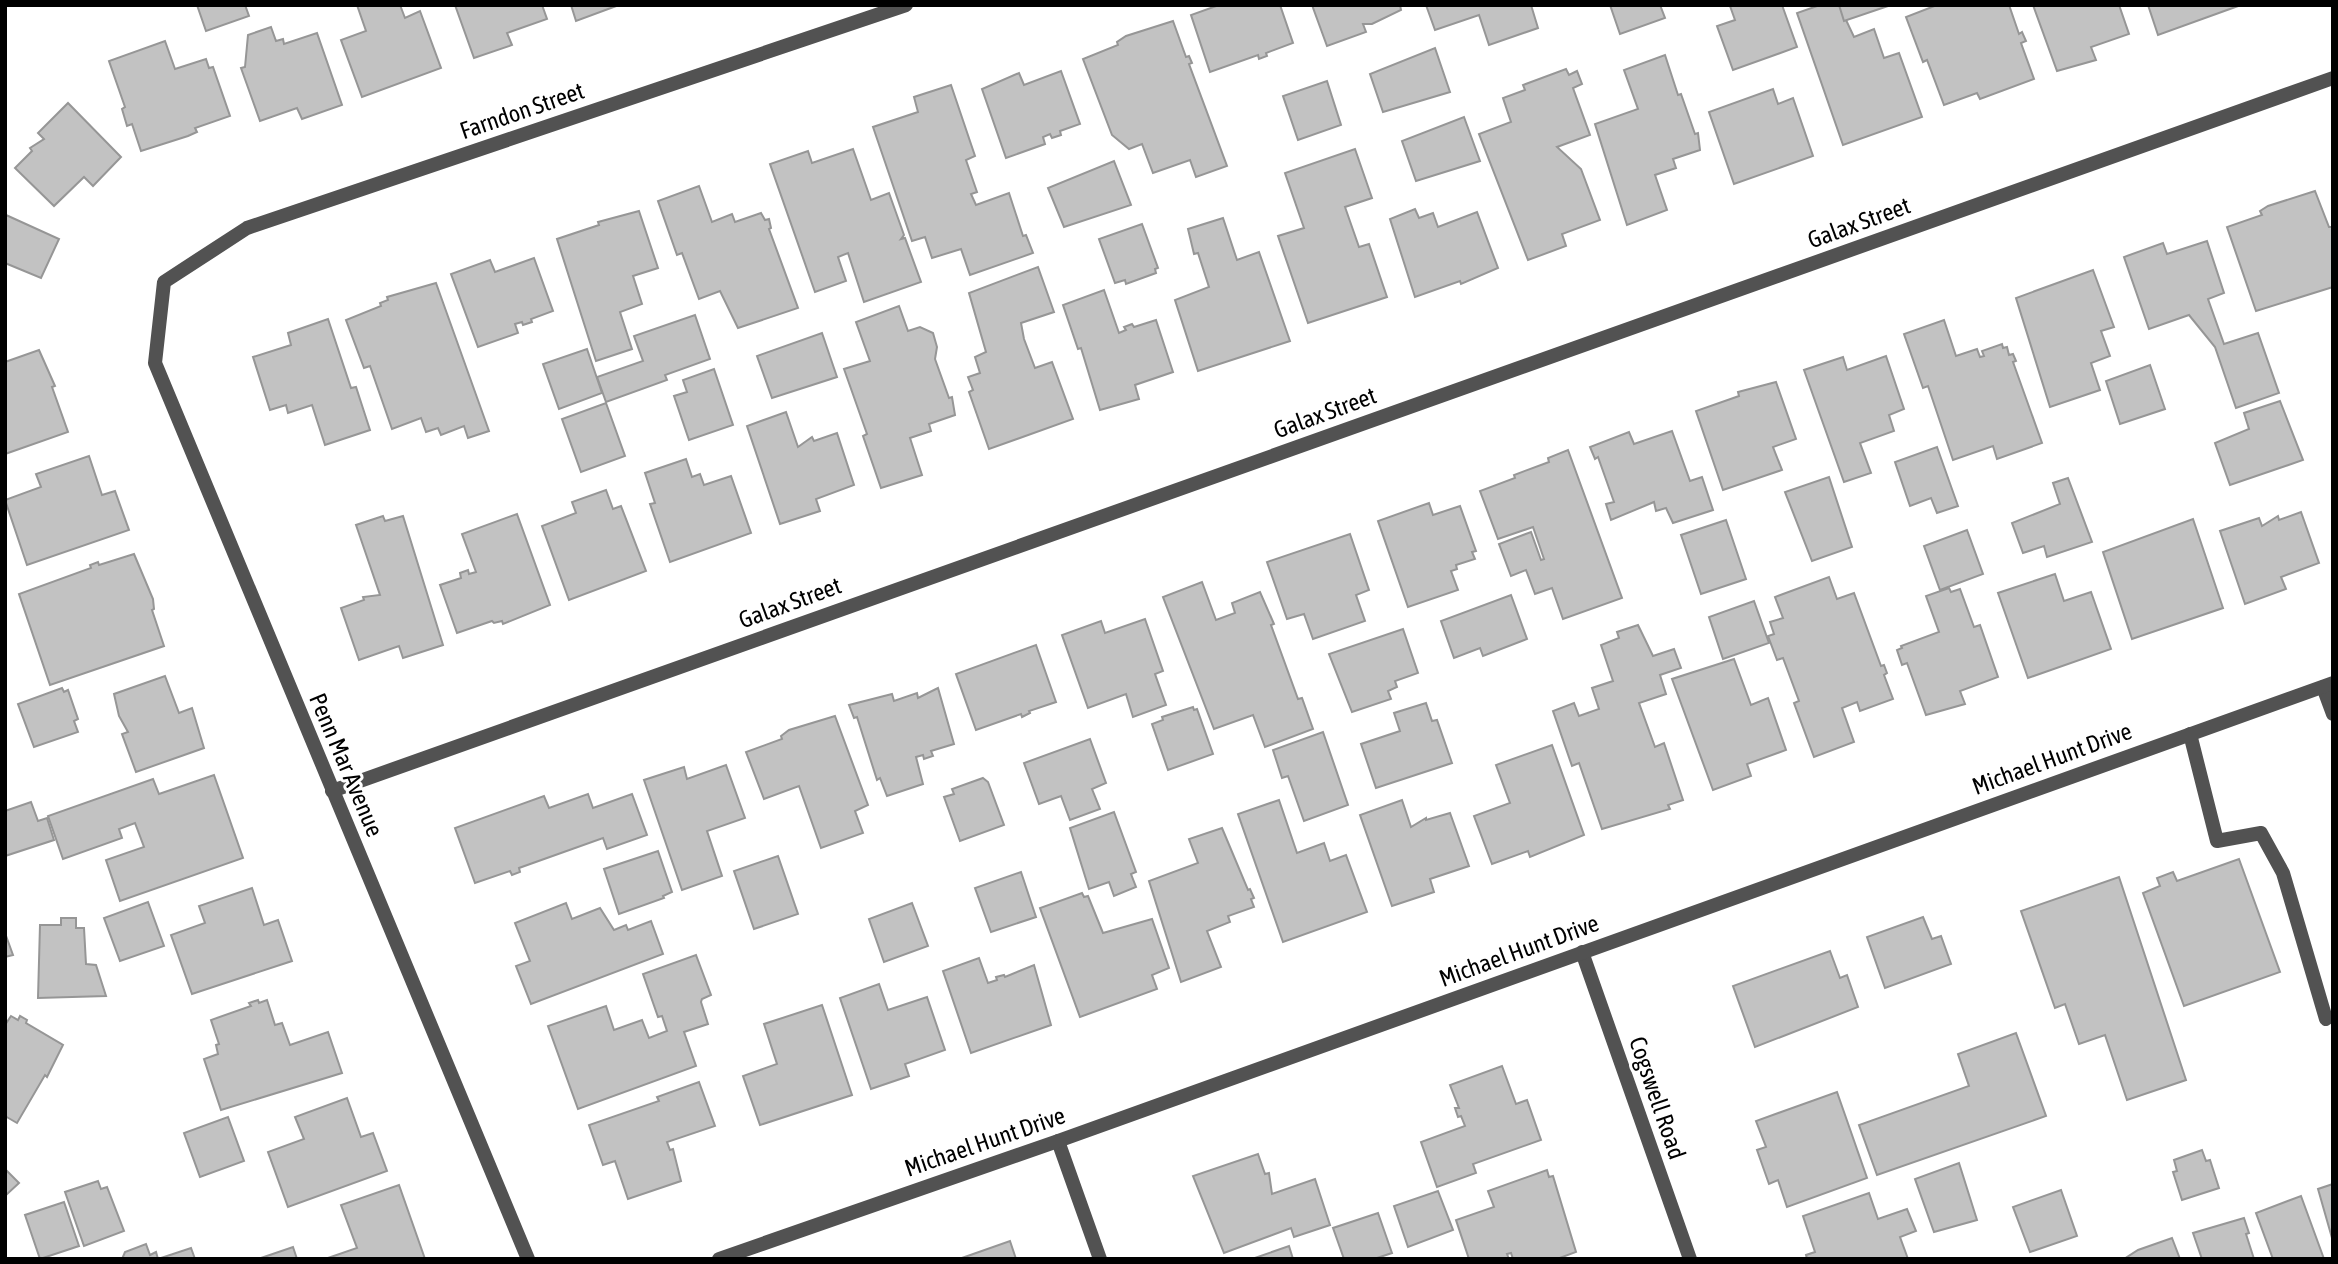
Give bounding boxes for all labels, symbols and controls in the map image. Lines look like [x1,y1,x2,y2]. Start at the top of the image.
street label: Farndon Street [456,77,587,144]
street label: Galax Street [1804,192,1914,254]
street label: Galax Street [1270,382,1380,444]
street label: Galax Street [735,572,845,634]
street label: Penn Mar Avenue [304,689,389,841]
street label: Michael Hunt Drive [1968,717,2135,800]
street label: Michael Hunt Drive [1435,909,1602,992]
street label: Cogswell Road [1624,1033,1691,1163]
street label: Michael Hunt Drive [901,1101,1069,1182]

